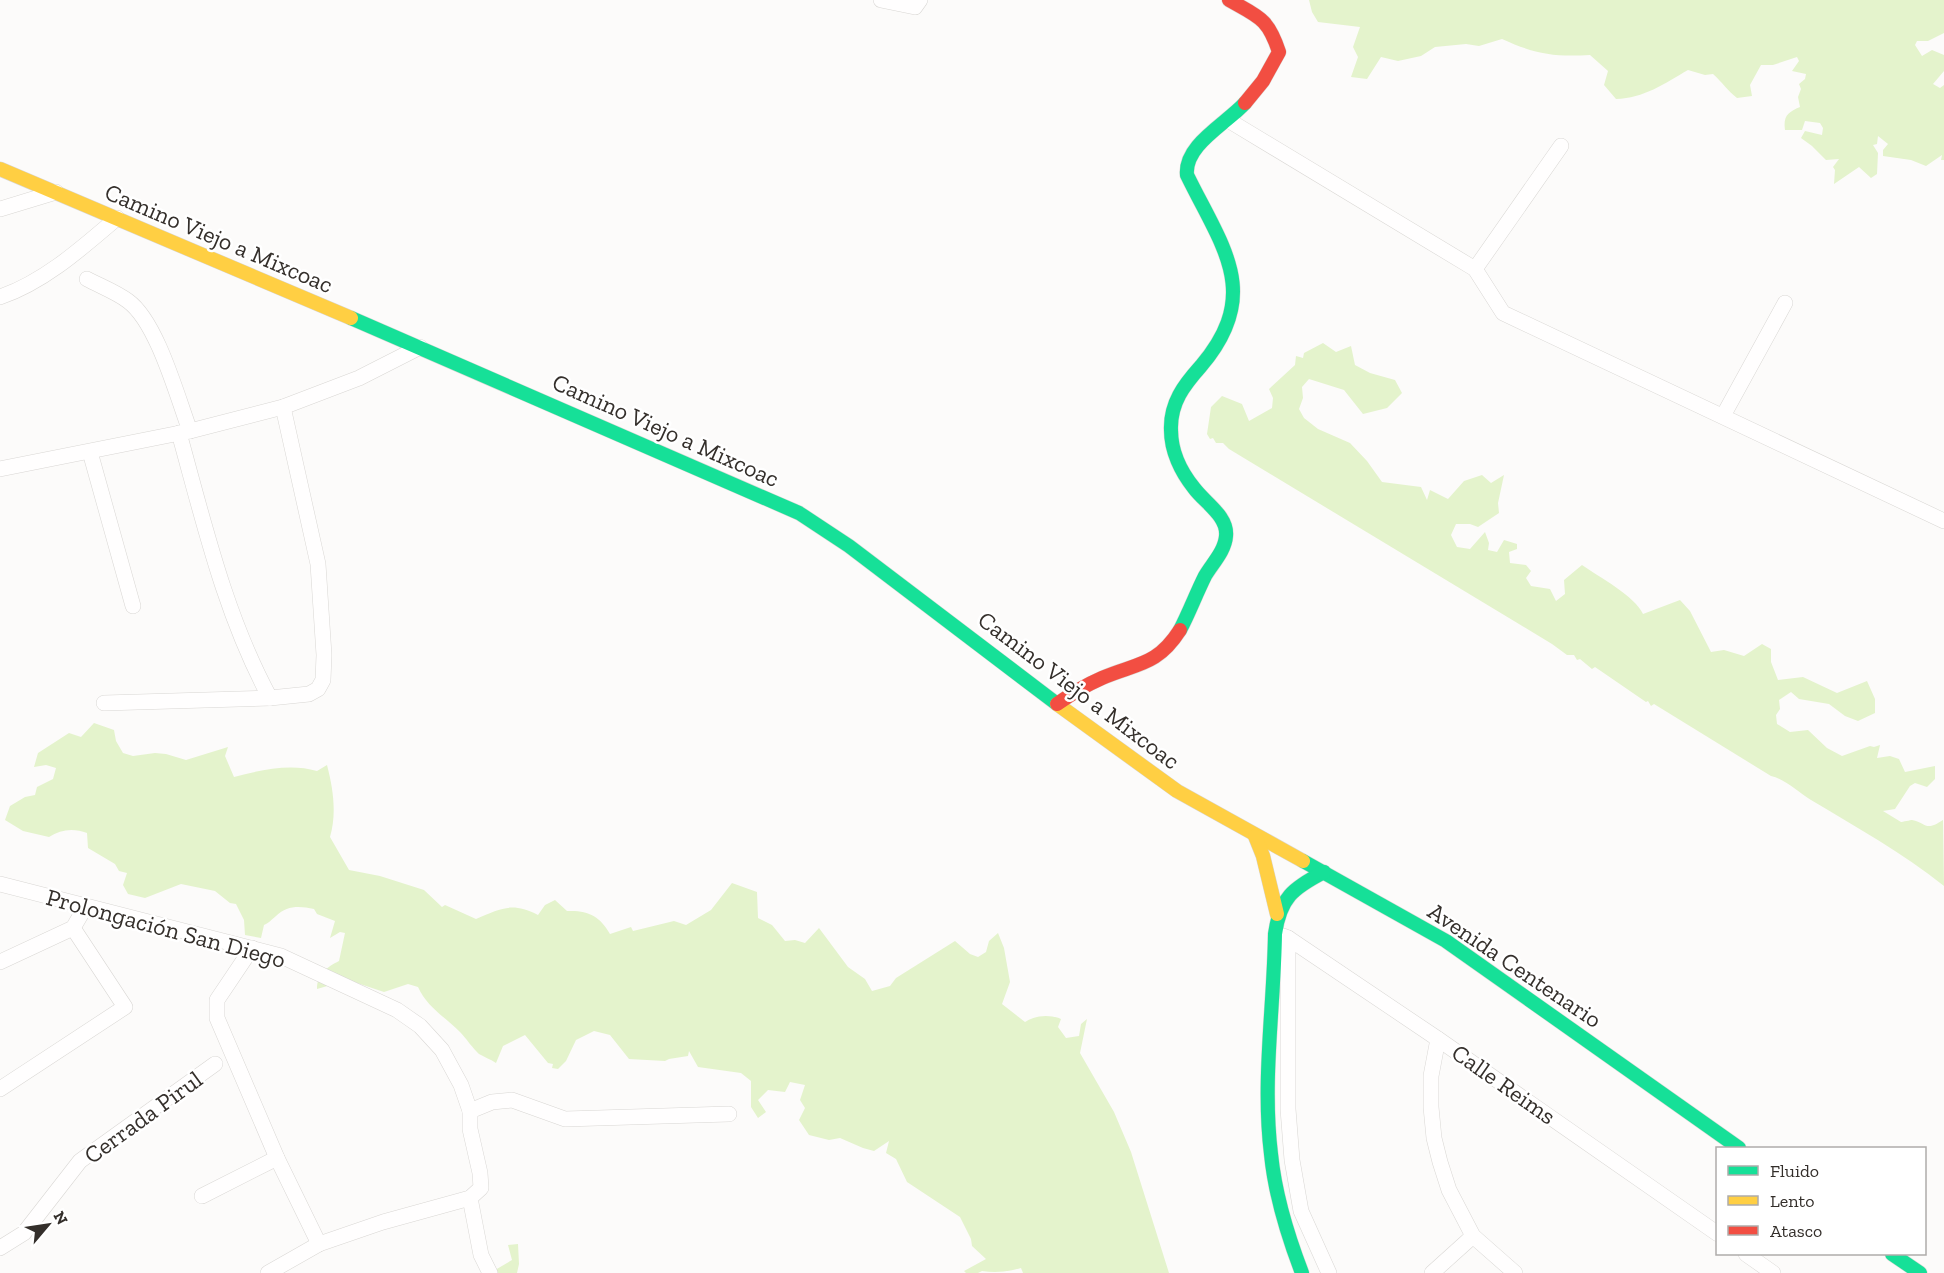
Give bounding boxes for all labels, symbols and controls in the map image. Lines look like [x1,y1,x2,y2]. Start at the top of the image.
street label: Camino Viejo a Mixcoac [101,177,337,299]
street label: Camino Viejo a Mixcoac [548,367,784,493]
street label: Camino Viejo a Mixcoac [972,605,1186,775]
street label: Prolongación San Diego [43,882,289,974]
street label: Avenida Centenario [1423,896,1607,1034]
street label: Calle Reims [1446,1038,1562,1130]
street label: Cerrada Pirul [78,1064,208,1170]
legend [1716,1147,1926,1255]
text: Fluido [1770,1160,1819,1182]
text: Lento [1770,1190,1815,1212]
north arrow [18,1195,78,1255]
text: N [49,1208,72,1228]
text: Atasco [1770,1220,1822,1242]

